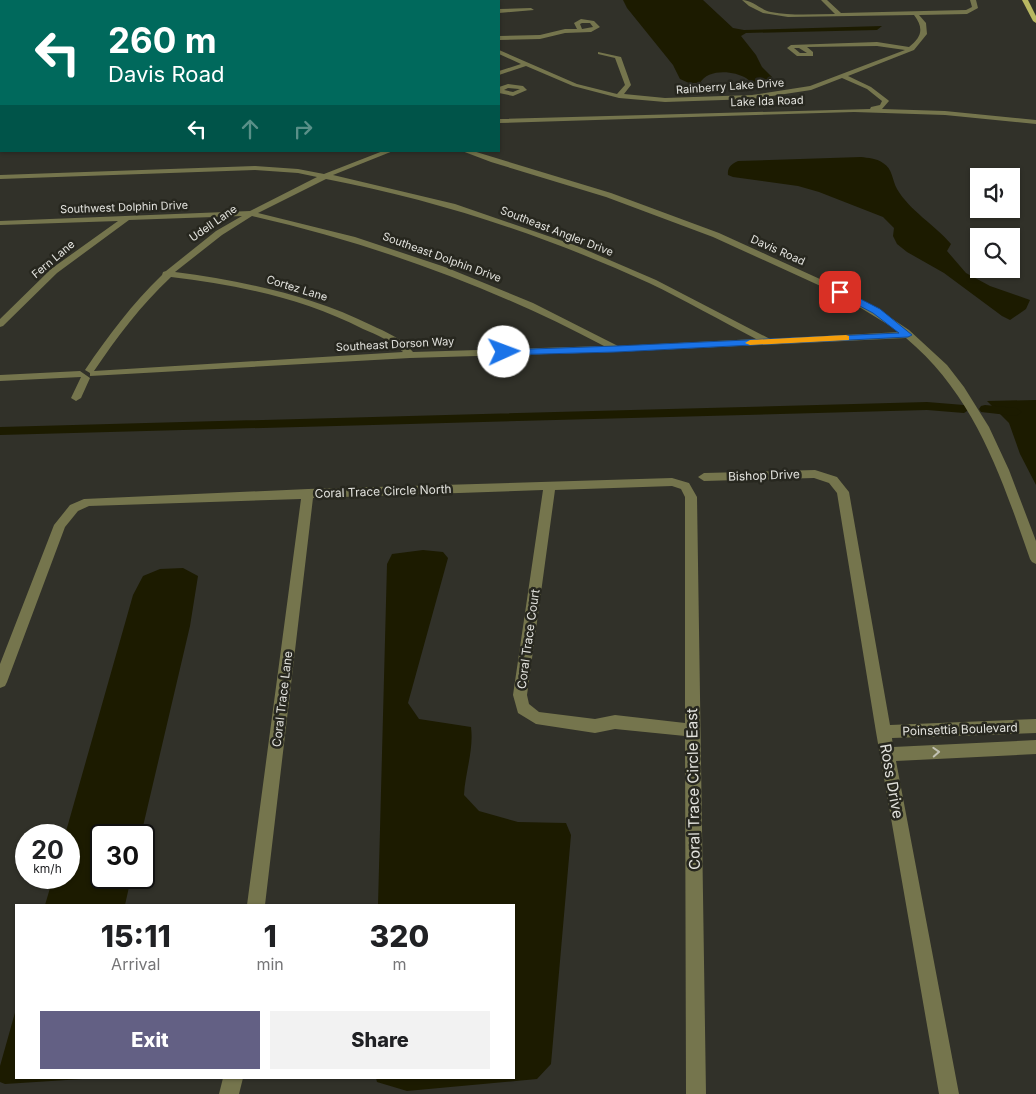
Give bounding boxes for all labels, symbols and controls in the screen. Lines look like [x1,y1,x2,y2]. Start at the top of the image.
text: 260 m [108,19,217,61]
icon: left [25,20,90,85]
text: Davis Road [108,61,224,87]
street label: Rainberry Lake Drive [675,75,785,97]
street label: Lake Ida Road [730,93,804,109]
icon: left [183,115,211,143]
icon: ahead [236,115,264,143]
icon: right [289,115,317,143]
map controls [970,168,1020,278]
button: sound [970,168,1020,218]
street label: Southwest Dolphin Drive [60,198,188,216]
street label: Udell Lane [186,201,240,245]
street label: Southeast Angler Drive [499,203,615,259]
button: search [970,228,1020,278]
street label: Southeast Dolphin Drive [381,229,503,285]
street label: Davis Road [749,232,807,268]
street label: Fern Lane [29,237,77,281]
pin [819,271,861,313]
street label: Cortez Lane [265,272,329,304]
icon: arrive [826,278,854,306]
position arrow [477,325,529,377]
street label: Southeast Dorson Way [335,334,455,354]
street label: Bishop Drive [728,466,800,484]
street label: Coral Trace Circle North [314,481,452,501]
street label: Coral Trace Court [514,588,542,690]
street label: Coral Trace Lane [269,650,295,748]
street label: Coral Trace Circle East [682,708,704,870]
street label: Poinsettia Boulevard [902,719,1018,739]
street label: Ross Drive [876,742,908,820]
one-way arrow [932,747,940,757]
speed limit sign: 30 [90,824,155,889]
text: 20 [31,835,64,865]
text: km/h [33,861,62,876]
text: 15:11 [101,918,171,954]
text: 1 [264,918,277,954]
text: 320 [370,918,429,954]
text: Arrival [111,954,160,974]
text: min [256,954,284,974]
text: m [392,954,406,974]
button: Exit [40,1011,260,1069]
button: Share [270,1011,490,1069]

